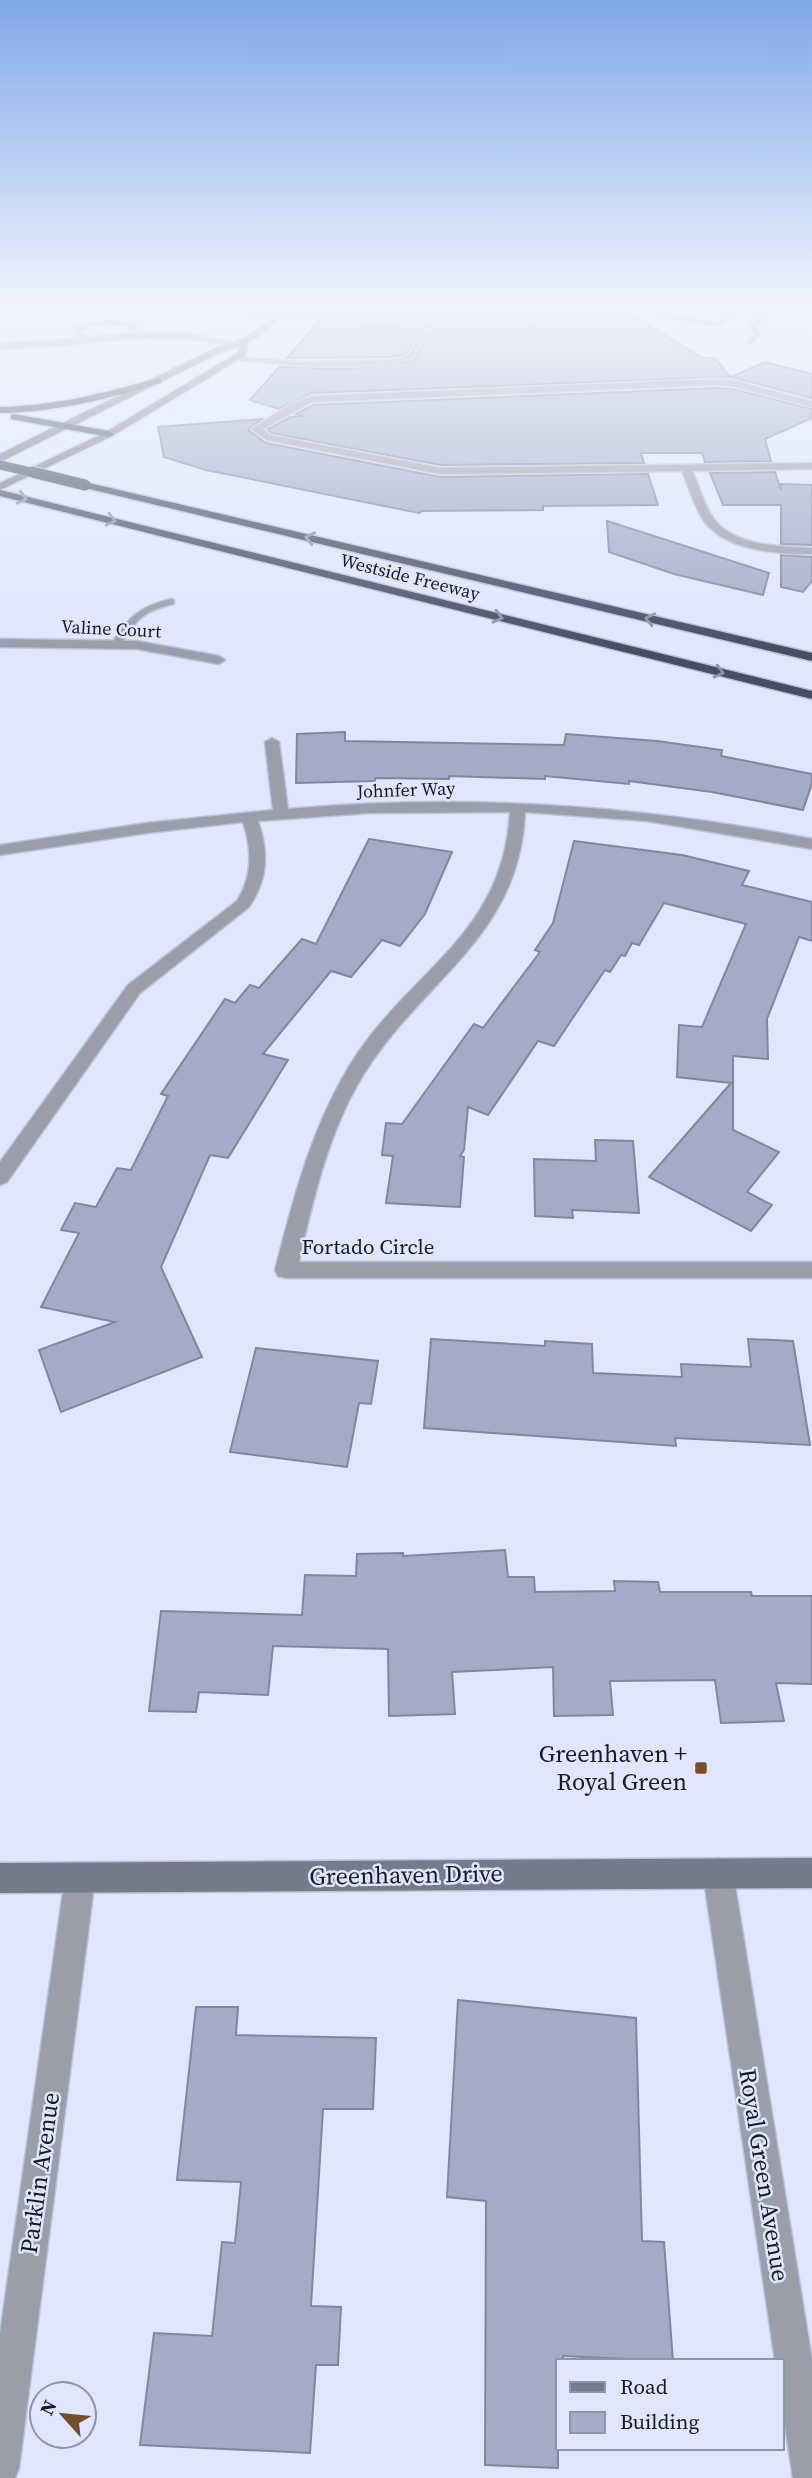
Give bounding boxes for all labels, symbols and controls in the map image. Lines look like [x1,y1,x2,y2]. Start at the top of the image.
one-way arrow [16,490,28,504]
one-way arrow [105,512,117,526]
one-way arrow [304,532,316,546]
street label: Westside Freeway [338,547,483,606]
one-way arrow [492,609,504,623]
street label: Valine Court [60,613,162,644]
one-way arrow [644,613,656,627]
one-way arrow [713,664,725,678]
street label: Johnfer Way [355,775,456,804]
street label: Fortado Circle [301,1232,435,1261]
place label: Greenhaven + Royal Green [539,1737,687,1798]
marker: Greenhaven + Royal Green [693,1760,709,1776]
street label: Greenhaven Drive [309,1856,503,1893]
street label: Royal Green Avenue [731,2066,798,2284]
street label: Parklin Avenue [12,2090,67,2256]
legend [556,2359,784,2450]
text: Road [620,2372,668,2401]
north arrow [28,2380,98,2450]
text: N [33,2395,63,2419]
text: Building [620,2407,699,2436]

